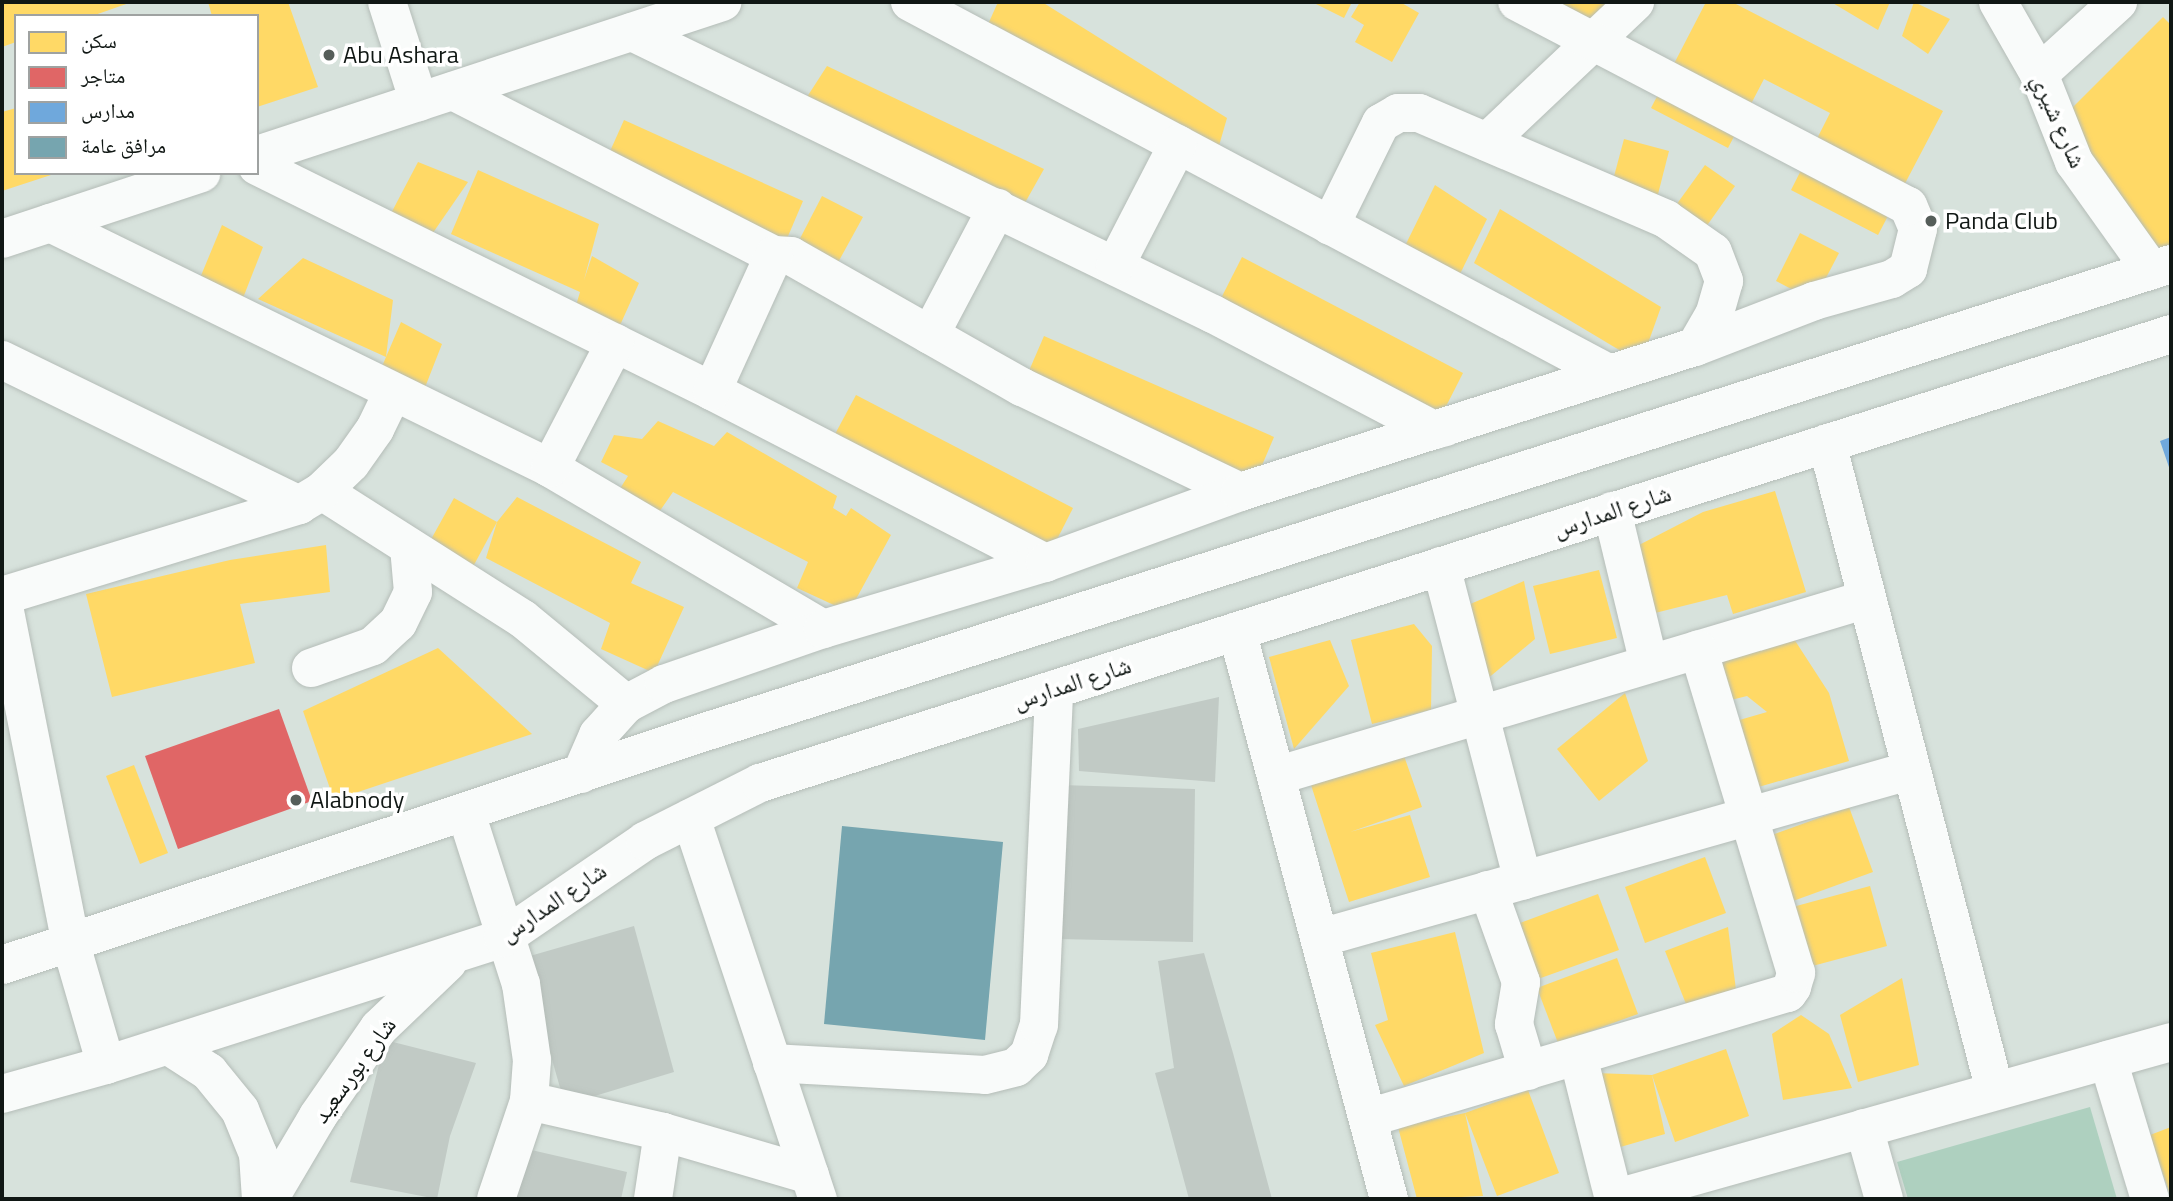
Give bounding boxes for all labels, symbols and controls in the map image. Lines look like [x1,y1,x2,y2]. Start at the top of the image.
legend [14,14,259,175]
text: سكن [81,24,117,56]
place label: Abu Ashara [343,41,459,69]
marker: Abu Ashara [321,47,337,63]
text: متاجر [81,59,125,91]
street label: شارع شيري [2026,70,2092,172]
text: مدارس [81,94,135,126]
text: مرافق عامة [81,129,166,161]
place label: Panda Club [1945,207,2058,235]
marker: Panda Club [1923,213,1939,229]
street label: شارع المدارس [1549,478,1675,544]
street label: شارع المدارس [1009,650,1135,716]
place label: Alabnody [310,786,404,814]
marker: Alabnody [288,792,304,808]
street label: شارع المدارس [494,856,612,948]
street label: شارع بورسعيد [306,1011,402,1129]

